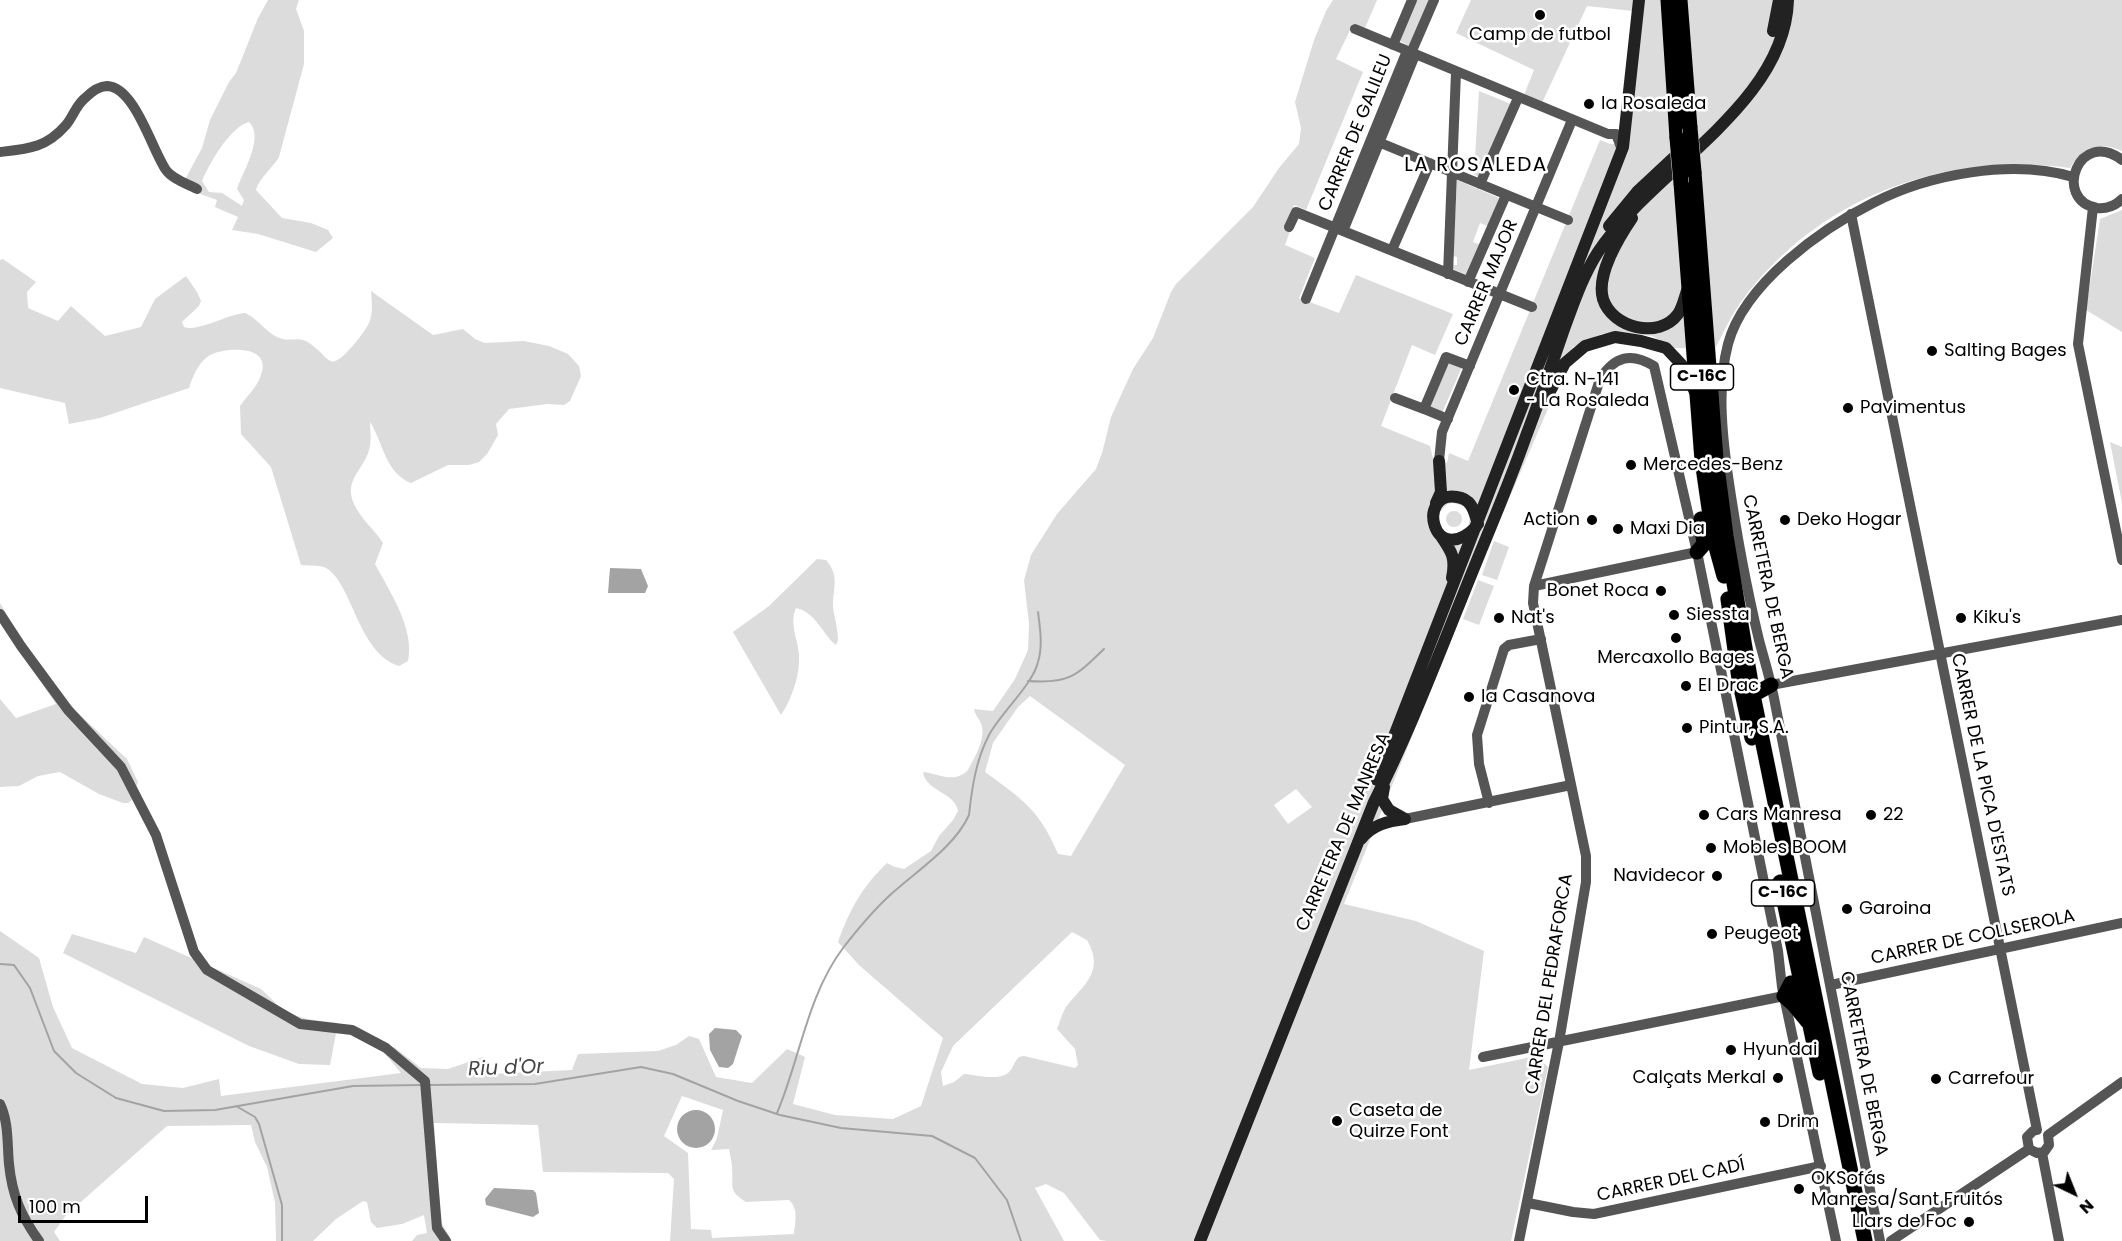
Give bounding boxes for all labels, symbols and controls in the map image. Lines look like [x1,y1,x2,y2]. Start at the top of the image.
marker: Camp de futbol [1533,8,1547,22]
place label: Camp de futbol [1469,24,1611,46]
street label: CARRER DE GALILEU [1315,51,1397,215]
place label: la Rosaleda [1601,93,1706,115]
marker: la Rosaleda [1582,97,1596,111]
district label: LA ROSALEDA [1404,154,1548,178]
street label: CARRER MAJOR [1451,217,1523,349]
place label: Salting Bages [1944,340,2067,362]
marker: Salting Bages [1925,344,1939,358]
road number: C-16C [1670,364,1734,390]
place label: Ctra. N-141 - La Rosaleda [1526,369,1649,412]
marker: Ctra. N-141 - La Rosaleda [1507,383,1521,397]
place label: Pavimentus [1860,397,1966,419]
marker: Pavimentus [1841,401,1855,415]
place label: Mercedes-Benz [1643,454,1783,476]
marker: Mercedes-Benz [1624,458,1638,472]
street label: CARRETERA DE BERGA [1737,493,1797,681]
place label: Action [1523,509,1580,531]
place label: Deko Hogar [1797,509,1902,531]
marker: Action [1585,513,1599,527]
marker: Deko Hogar [1778,513,1792,527]
place label: Maxi Dia [1630,518,1705,540]
marker: Maxi Dia [1611,522,1625,536]
place label: Bonet Roca [1547,580,1649,602]
marker: Bonet Roca [1654,584,1668,598]
place label: Siessta [1686,604,1750,626]
place label: Nat's [1511,607,1555,629]
place label: Kiku's [1973,607,2021,629]
marker: Siessta [1667,608,1681,622]
marker: Nat's [1492,611,1506,625]
marker: Kiku's [1954,611,1968,625]
marker: Mercaxollo Bages [1669,631,1683,645]
place label: Mercaxollo Bages [1597,647,1755,669]
street label: CARRER DE LA PICA D'ESTATS [1946,652,2018,898]
place label: El Drac [1698,675,1759,697]
marker: El Drac [1679,679,1693,693]
place label: la Casanova [1481,686,1595,708]
marker: la Casanova [1462,690,1476,704]
place label: Pintur, S.A. [1699,717,1789,739]
marker: Pintur, S.A. [1680,721,1694,735]
street label: CARRETERA DE MANRESA [1292,729,1396,935]
place label: Cars Manresa [1716,804,1842,826]
place label: 22 [1883,804,1904,826]
marker: Cars Manresa [1697,808,1711,822]
marker: 22 [1864,808,1878,822]
place label: Mobles BOOM [1723,837,1847,859]
marker: Mobles BOOM [1704,841,1718,855]
place label: Navidecor [1613,865,1705,887]
marker: Navidecor [1710,869,1724,883]
street label: CARRER DEL PEDRAFORCA [1522,872,1578,1096]
road number: C-16C [1752,880,1814,906]
place label: Garoina [1859,898,1932,920]
marker: Garoina [1840,902,1854,916]
street label: CARRER DE COLLSEROLA [1869,906,2077,970]
place label: Peugeot [1724,923,1799,945]
marker: Peugeot [1705,927,1719,941]
street label: CARRETERA DE BERGA [1834,970,1892,1158]
place label: Hyundai [1743,1039,1817,1061]
marker: Hyundai [1724,1043,1738,1057]
water label: Riu d'Or [468,1056,544,1082]
place label: Calçats Merkal [1632,1067,1766,1089]
place label: Carrefour [1948,1068,2034,1090]
marker: Calçats Merkal [1771,1071,1785,1085]
marker: Carrefour [1929,1072,1943,1086]
place label: Caseta de Quirze Font [1349,1100,1449,1142]
place label: Drim [1777,1111,1819,1133]
marker: Caseta de Quirze Font [1330,1114,1344,1128]
marker: Drim [1758,1115,1772,1129]
street label: CARRER DEL CADÍ [1595,1155,1747,1207]
north arrow [2044,1163,2104,1223]
place label: OKSofás Manresa/Sant Fruitós [1811,1168,2003,1210]
marker: OKSofás Manresa/Sant Fruitós [1792,1182,1806,1196]
scale bar [21,1184,152,1222]
text: 100 m [29,1194,81,1219]
text: N [2074,1194,2099,1219]
place label: Llars de Foc [1852,1211,1957,1233]
marker: Llars de Foc [1962,1215,1976,1229]

